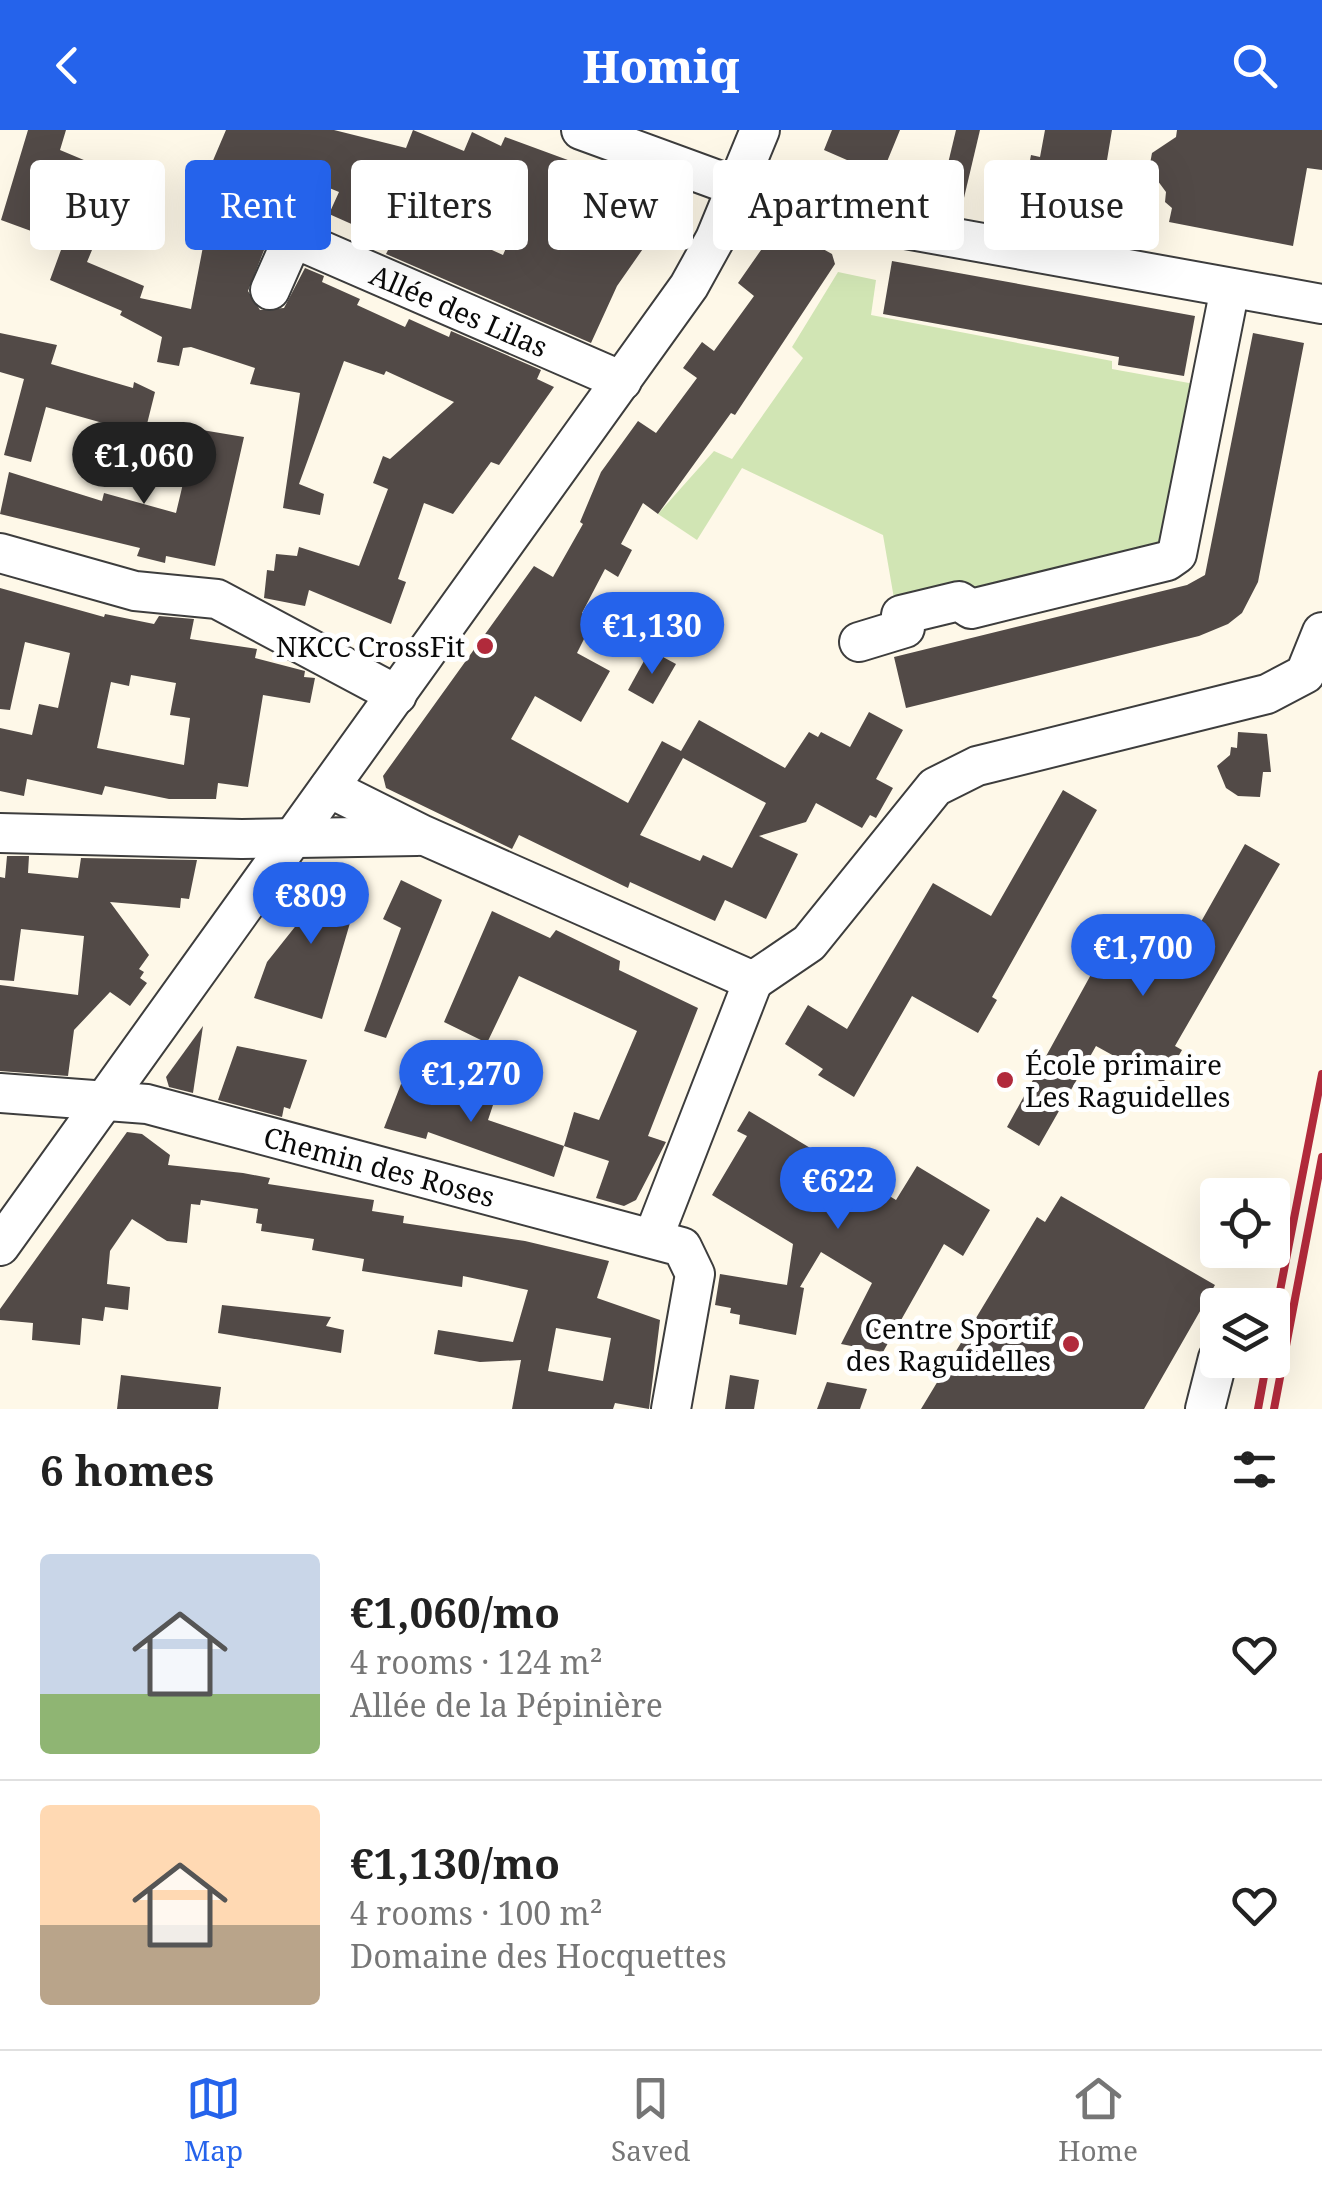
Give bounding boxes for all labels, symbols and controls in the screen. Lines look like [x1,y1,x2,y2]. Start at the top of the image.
text: Homiq [583,35,739,96]
icon: back [40,38,95,93]
icon: search [1227,38,1282,93]
chip: Buy [30,160,165,250]
chip: Rent [185,160,331,250]
chip: Filters [351,160,528,250]
chip: New [548,160,693,250]
chip: Apartment [713,160,964,250]
chip: House [984,160,1159,250]
street label: Allée des Lilas [364,255,554,366]
pin: €1,060 [63,422,225,507]
text: €1,060 [94,433,194,476]
pin: €1,130 [571,592,733,677]
text: €1,130 [602,603,702,646]
place label: NKCC CrossFit [276,627,465,665]
marker: NKCC CrossFit [474,635,496,657]
pin: €809 [252,862,370,947]
text: €809 [275,873,347,916]
pin: €1,700 [1062,914,1224,999]
text: €1,700 [1093,925,1193,968]
pin: €1,270 [390,1040,552,1125]
place label: École primaire Les Raguidelles [1025,1045,1230,1115]
text: €1,270 [421,1051,521,1094]
marker: École primaire Les Raguidelles [994,1069,1016,1091]
street label: Chemin des Roses [260,1117,499,1215]
pin: €622 [779,1147,897,1232]
text: €622 [802,1158,874,1201]
map controls [1200,1178,1290,1378]
button: locate [1200,1178,1290,1268]
button: layers [1200,1288,1290,1378]
place label: Centre Sportif des Raguidelles [846,1309,1054,1379]
marker: Centre Sportif des Raguidelles [1060,1333,1082,1355]
text: 6 homes [40,1441,214,1498]
icon: filters [1227,1442,1282,1497]
text: €1,060/mo [350,1583,560,1640]
icon: home [120,1594,240,1714]
icon: heart [1227,1627,1282,1682]
text: 4 rooms · 124 m² [350,1640,603,1683]
text: Allée de la Pépinière [350,1683,663,1726]
text: €1,130/mo [350,1834,560,1891]
icon: home [120,1845,240,1965]
icon: heart [1227,1878,1282,1933]
text: 4 rooms · 100 m² [350,1891,603,1934]
text: Domaine des Hocquettes [350,1934,727,1977]
tab: Map [184,2071,243,2169]
tab: Saved [611,2071,690,2169]
tab: Home [1058,2071,1138,2169]

